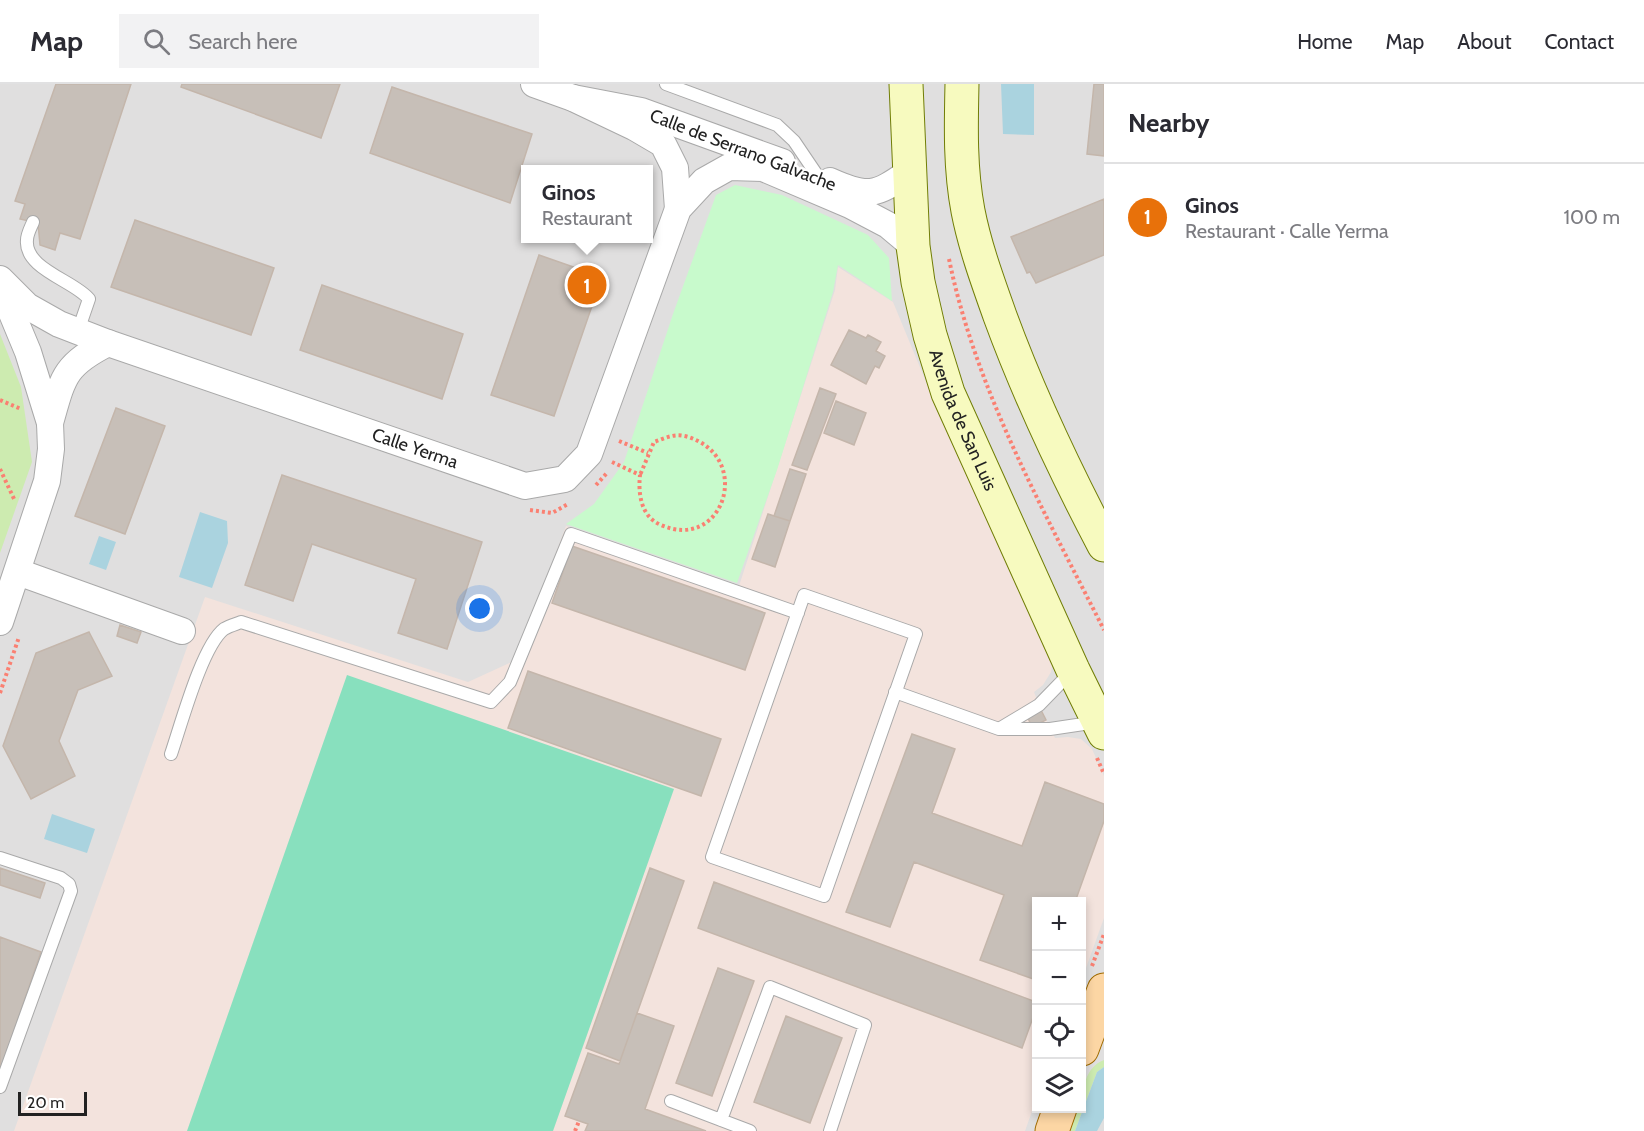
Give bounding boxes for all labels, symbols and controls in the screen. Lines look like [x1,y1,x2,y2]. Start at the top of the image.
search box [119,14,539,68]
text: Map [30,24,83,58]
icon: search [140,25,173,58]
text: Search here [188,28,297,55]
text: Home [1297,29,1353,54]
text: Map [1386,29,1424,54]
text: About [1457,29,1511,54]
text: Contact [1544,29,1614,54]
street label: Calle de Serrano Galvache [647,104,839,196]
text: Nearby [1128,107,1209,139]
popup [521,165,653,243]
text: Ginos [542,179,595,206]
text: Ginos [1185,192,1239,219]
text: 1 [1144,205,1151,229]
text: 100 m [1564,205,1620,229]
text: Restaurant [542,206,632,230]
text: Restaurant · Calle Yerma [1185,219,1389,243]
pin: 1 [568,262,606,308]
street label: Avenida de San Luis [924,347,1002,494]
street label: Calle Yerma [369,423,461,473]
your location [465,594,494,623]
map controls [1032,897,1086,1113]
button: + [1032,897,1086,951]
button: − [1032,951,1086,1005]
button: locate [1032,1005,1086,1059]
button: layers [1032,1059,1086,1113]
scale bar [18,1089,87,1116]
text: 20 m [27,1093,64,1112]

